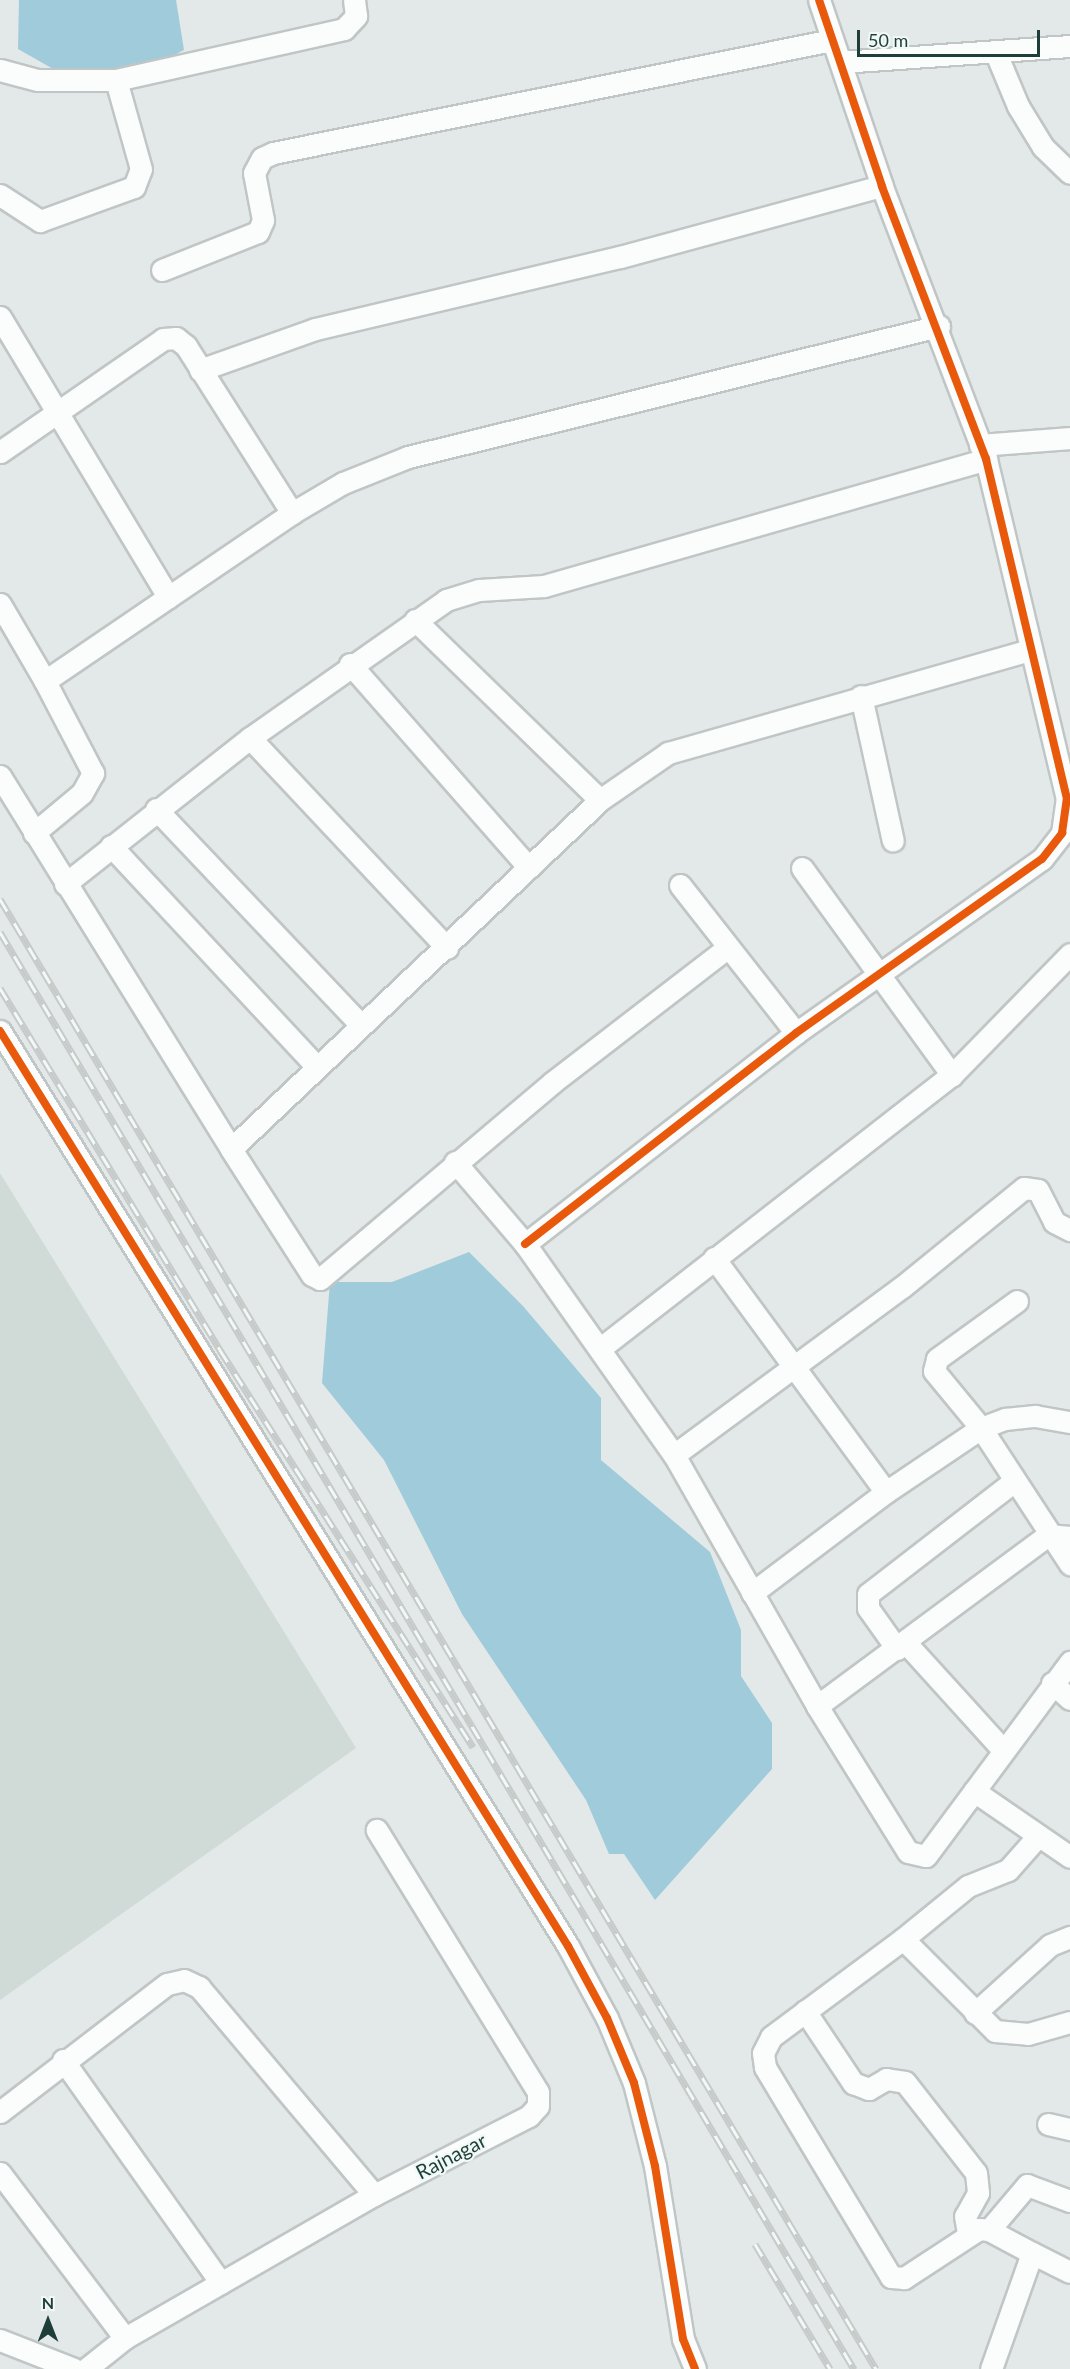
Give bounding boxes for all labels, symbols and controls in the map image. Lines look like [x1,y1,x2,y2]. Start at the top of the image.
scale bar [860,18,1043,56]
text: 50 m [868,29,908,51]
street label: Rajnagar [412,2128,490,2184]
north arrow [18,2291,78,2351]
text: N [42,2293,54,2312]

